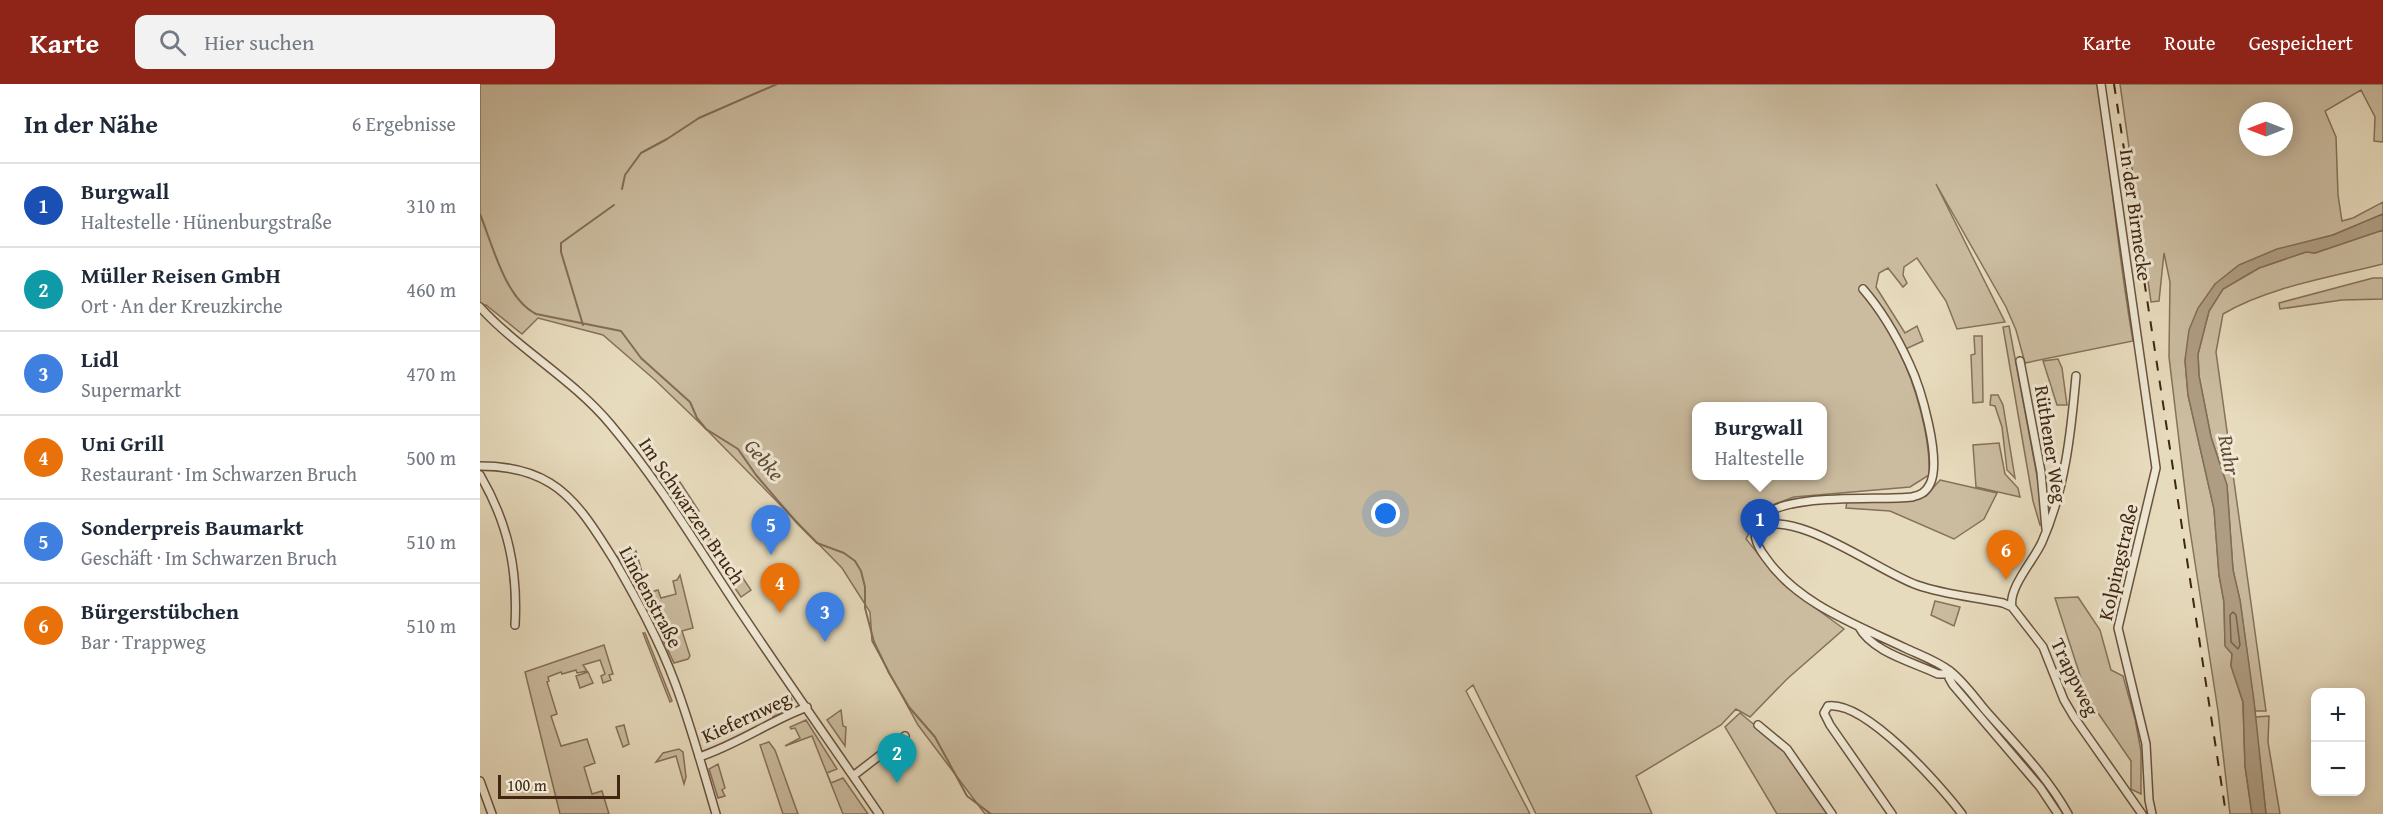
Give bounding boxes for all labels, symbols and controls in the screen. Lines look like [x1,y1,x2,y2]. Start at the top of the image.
search box [135,15,555,69]
text: Karte [30,22,99,63]
icon: search [156,26,189,59]
text: Hier suchen [204,26,314,58]
text: Karte [2083,27,2131,58]
text: Route [2164,27,2216,58]
text: Gespeichert [2249,27,2353,58]
north arrow [2239,102,2293,156]
text: In der Nähe [24,104,158,143]
text: 6 Ergebnisse [352,109,456,138]
street label: In der Birmecke [2113,147,2160,283]
text: Burgwall [81,175,169,207]
text: 1 [38,191,49,220]
text: 310 m [406,191,456,220]
text: Haltestelle · Hünenburgstraße [81,207,332,236]
text: Müller Reisen GmbH [81,259,281,291]
text: 2 [38,275,49,304]
text: 460 m [406,275,456,304]
text: Ort · An der Kreuzkirche [81,291,283,320]
text: Lidl [81,343,119,375]
text: 3 [38,359,49,388]
text: 470 m [406,359,456,388]
text: Supermarkt [81,375,181,404]
street label: Rüthener Weg [2028,383,2075,505]
popup [1692,402,1827,480]
text: Burgwall [1715,411,1803,443]
text: Uni Grill [81,427,164,459]
street label: Im Schwarzen Bruch [632,431,753,590]
water label: Ruhr [2210,431,2249,479]
water label: Gebke [737,432,792,488]
text: 4 [38,443,49,472]
text: 500 m [406,443,456,472]
text: Haltestelle [1715,443,1804,472]
text: Restaurant · Im Schwarzen Bruch [81,459,357,488]
your location [1371,499,1400,528]
pin: 1 [1740,500,1780,549]
street label: Kolpingstraße [2090,501,2145,623]
pin: 5 [752,506,790,555]
text: Sonderpreis Baumarkt [81,511,304,543]
text: 5 [38,527,49,556]
text: 510 m [406,527,456,556]
pin: 6 [1986,530,2026,580]
street label: Lindenstraße [612,541,690,653]
text: Geschäft · Im Schwarzen Bruch [81,543,337,572]
pin: 4 [760,564,800,613]
pin: 3 [806,592,844,642]
text: Bürgerstübchen [81,595,239,627]
text: 6 [38,611,49,640]
text: 510 m [406,611,456,640]
text: Bar · Trappweg [81,627,206,656]
street label: Trappweg [2044,633,2107,721]
street label: Kiefernweg [696,683,795,750]
map controls [2311,688,2365,796]
button: + [2311,688,2365,742]
pin: 2 [878,734,916,783]
button: − [2311,742,2365,796]
scale bar [498,772,620,800]
text: 100 m [507,773,547,797]

